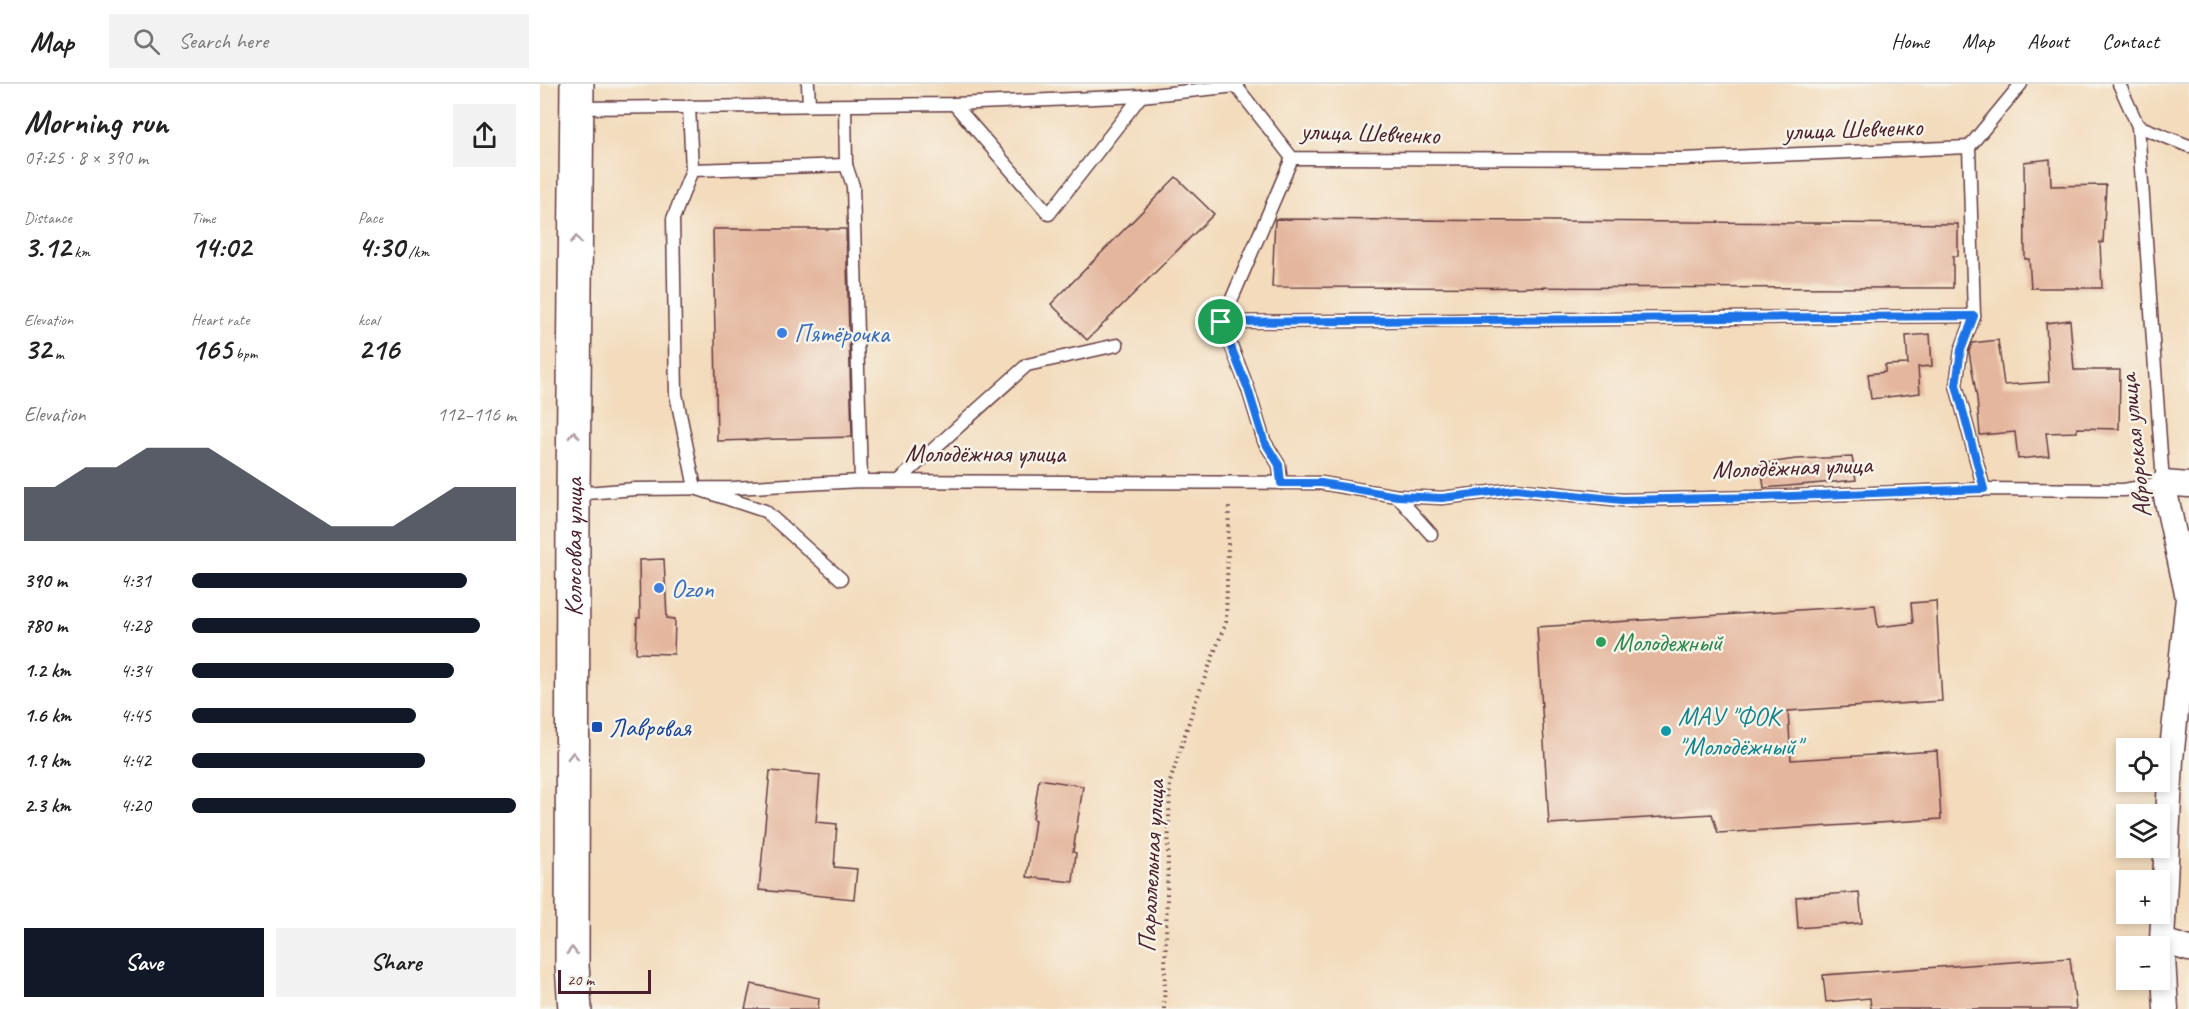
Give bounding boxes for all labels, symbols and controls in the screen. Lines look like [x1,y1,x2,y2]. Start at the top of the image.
search box [109,14,529,68]
text: Map [30,24,73,59]
icon: search [130,25,163,58]
text: Search here [178,27,268,55]
text: Home [1891,28,1929,54]
text: Map [1962,28,1994,54]
text: About [2027,28,2069,54]
text: Contact [2102,28,2159,54]
text: Morning run [24,101,168,143]
button: share [453,104,516,167]
street label: улица Шевченко [1781,110,1925,148]
street label: улица Шевченко [1298,114,1442,152]
text: 07:25 · 8 × 390 m [24,145,148,170]
text: Distance [24,208,72,228]
text: Time [191,208,215,228]
text: Pace [358,208,383,228]
text: 3.12 [24,228,70,266]
text: 14:02 [191,228,251,266]
text: 4:30 [358,228,404,266]
one-way arrow [570,235,582,244]
text: km [70,242,90,262]
text: /km [404,242,429,262]
pin [1195,296,1246,347]
icon: arrive [1204,305,1237,338]
text: Elevation [24,310,73,330]
text: Heart rate [191,310,249,330]
text: kcal [358,310,379,330]
place label: Пятёрочка [794,317,891,350]
marker: Пятёрочка [775,326,789,340]
text: 32 [24,330,51,368]
text: 165 [191,330,232,368]
text: 216 [358,330,399,368]
text: m [51,344,64,364]
text: bpm [232,344,258,364]
street label: Аврорская улица [2111,370,2159,519]
text: Elevation [24,402,86,427]
text: 112–116 m [437,402,516,427]
one-way arrow [568,430,580,439]
street label: Молодёжная улица [905,437,1067,470]
street label: Молодёжная улица [1711,448,1874,486]
street label: Колосовая улица [556,476,590,616]
text: 390 m [24,568,67,593]
text: 4:31 [120,568,151,593]
place label: Ozon [671,572,714,605]
marker: Ozon [652,581,666,595]
text: 780 m [24,613,67,638]
text: 4:28 [120,613,151,638]
place label: Молодежный [1613,626,1724,659]
marker: Молодежный [1594,635,1608,649]
text: 1.2 km [24,658,71,683]
text: 4:34 [120,658,151,683]
place label: МАУ "ФОК "Молодёжный" [1678,700,1806,763]
text: 1.6 km [24,703,71,728]
text: 4:45 [120,703,151,728]
place label: Лавровая [609,711,693,744]
marker: Лавровая [590,720,604,734]
marker: МАУ "ФОК "Молодёжный" [1659,724,1673,738]
map controls [2116,738,2170,990]
button: locate [2116,738,2170,792]
text: 1.9 km [24,748,70,773]
text: 4:42 [120,748,151,773]
one-way arrow [567,751,579,760]
street label: Параллельная улица [1130,777,1172,953]
text: 2.3 km [24,793,71,818]
text: 4:20 [120,793,151,818]
button: layers [2116,804,2170,858]
button: + [2116,870,2170,924]
button: Save [24,928,264,997]
button: Share [276,928,516,997]
button: − [2116,936,2170,990]
one-way arrow [566,946,579,955]
scale bar [558,967,651,994]
text: 20 m [567,970,594,990]

